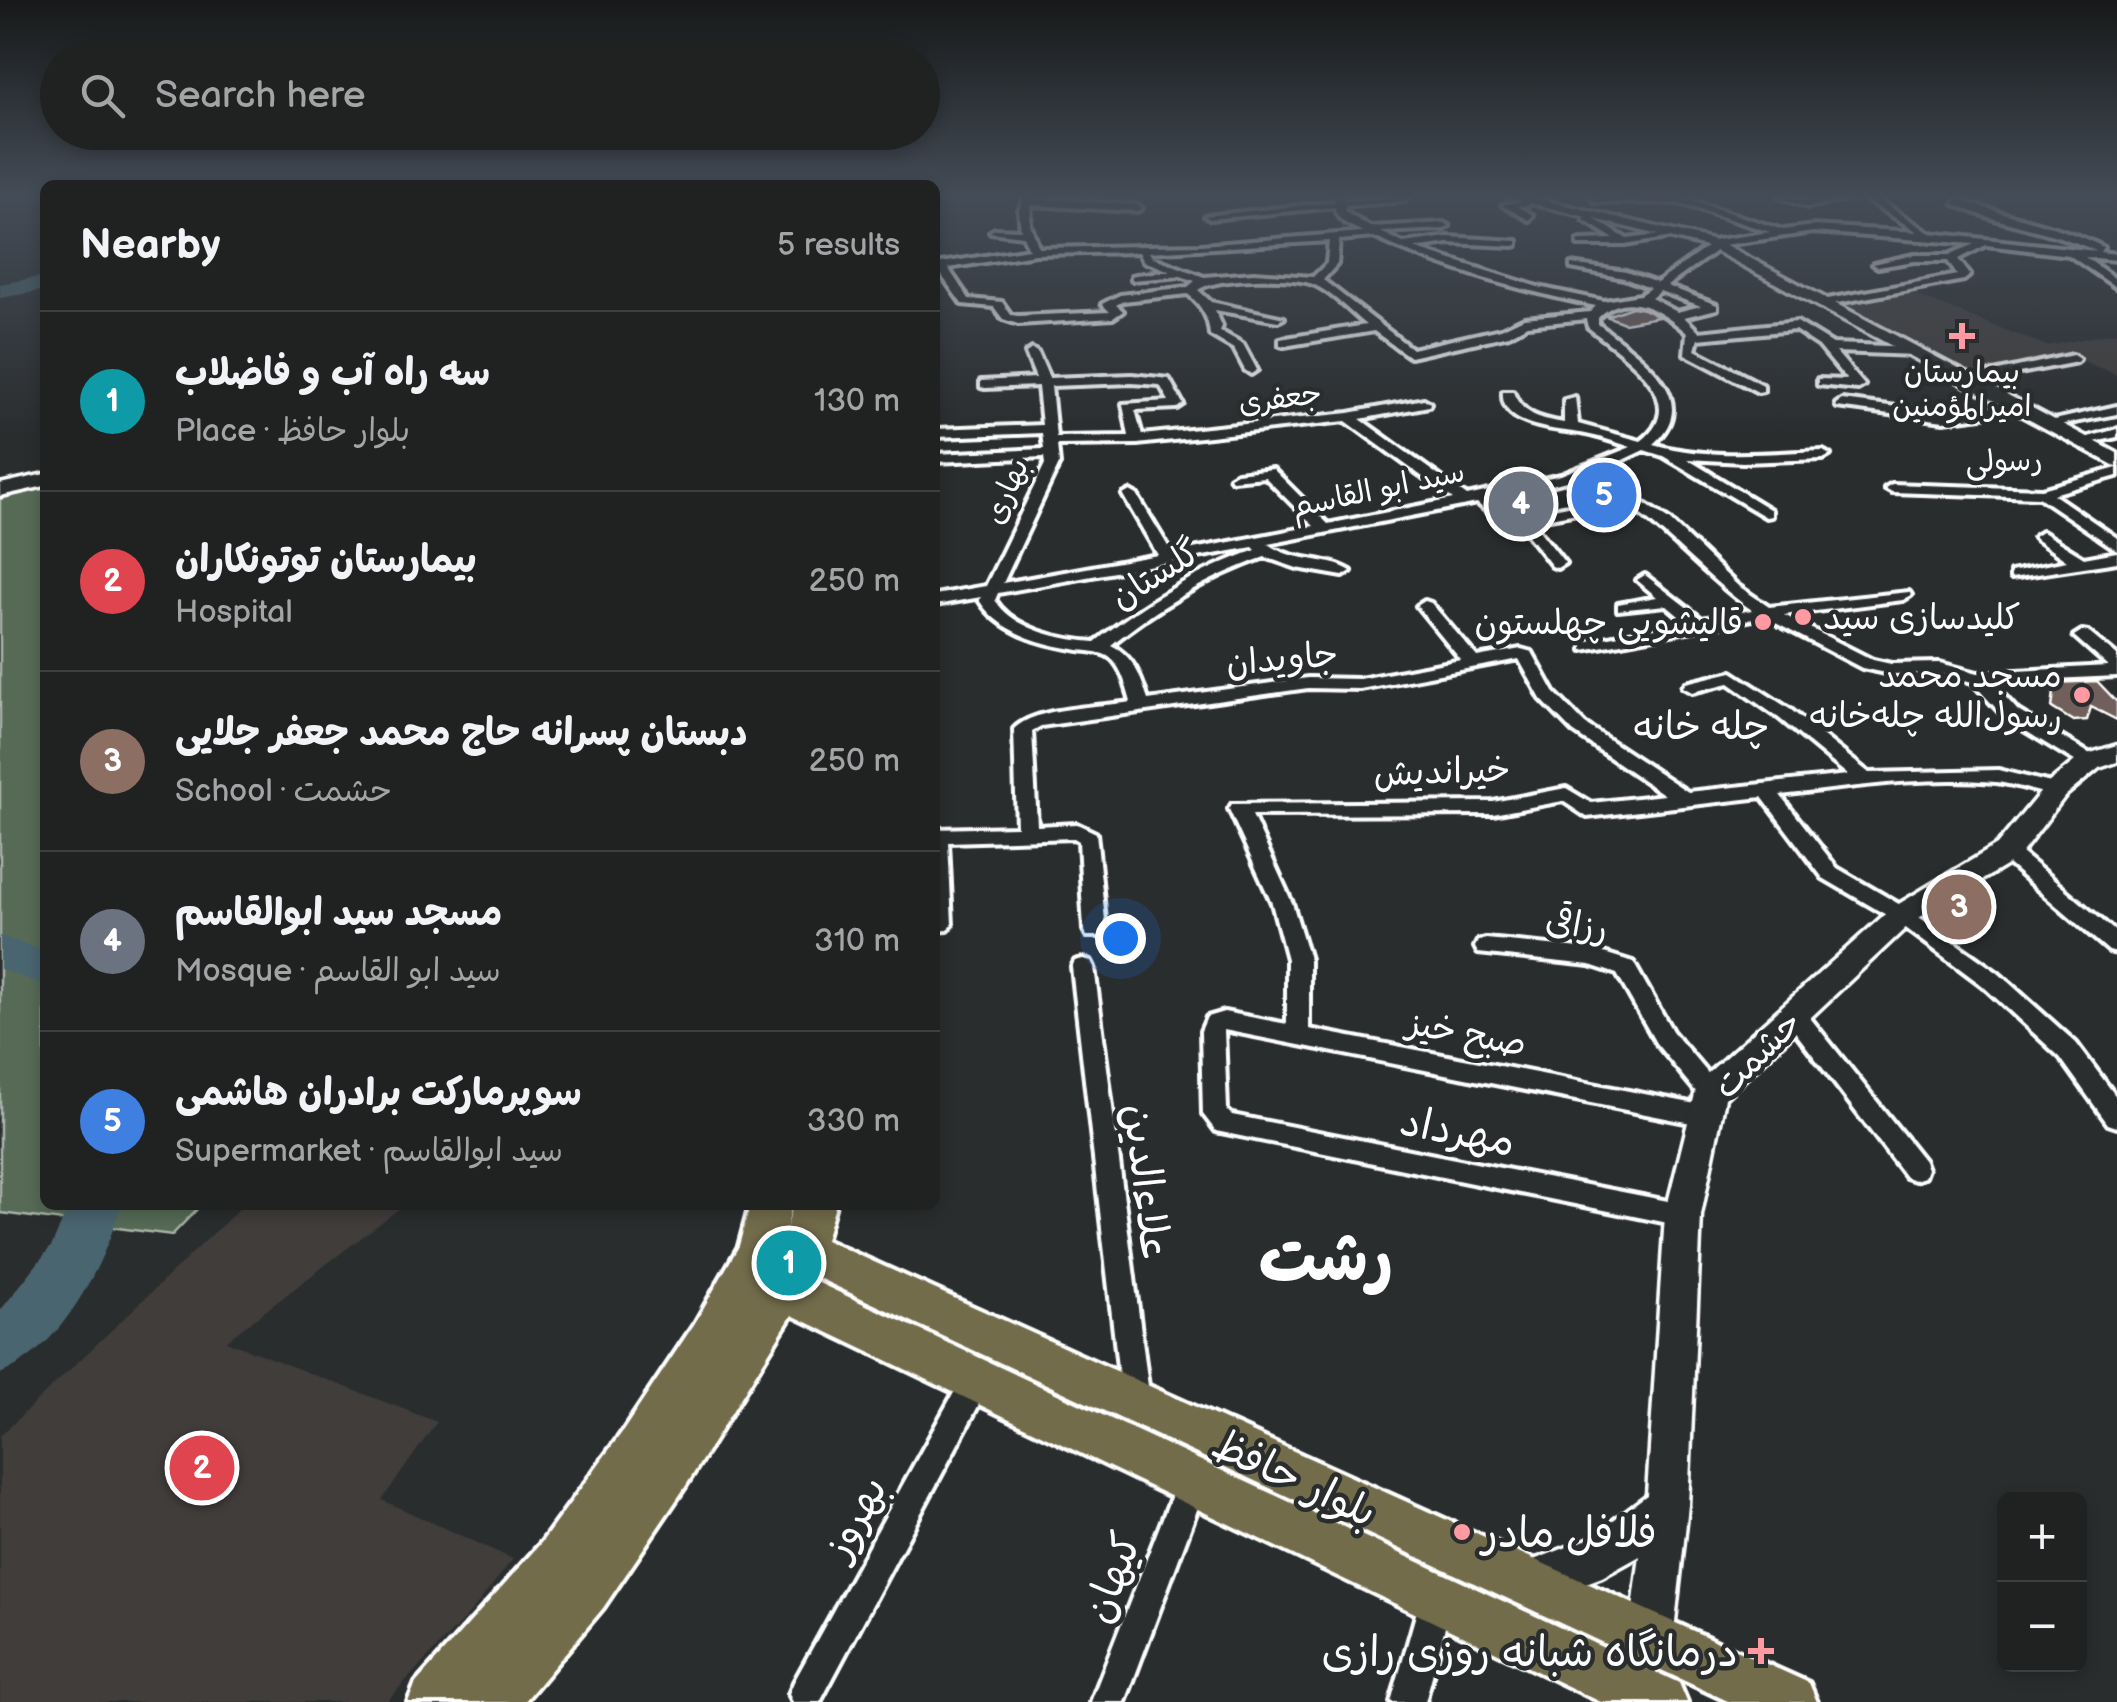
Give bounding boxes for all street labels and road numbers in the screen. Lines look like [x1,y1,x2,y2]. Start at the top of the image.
street label: جعفری [1237,376,1324,422]
street label: رسولی [1965,443,2043,481]
street label: بهاری [977,453,1037,530]
street label: سید ابو القاسم [1288,454,1469,530]
street label: گلستان [1103,531,1209,619]
street label: جاویدان [1225,633,1340,686]
street label: خیراندیش [1373,749,1511,796]
street label: رزاقی [1543,897,1611,952]
street label: صبح خیز [1400,1001,1530,1068]
street label: حشمت [1705,1002,1811,1108]
street label: مهرداد [1396,1096,1519,1169]
street label: علاءالدین [1111,1101,1180,1262]
street label: بلوار حافظ [1204,1419,1384,1539]
street label: بهروز [811,1468,900,1571]
street label: کیهان [1073,1525,1154,1631]

